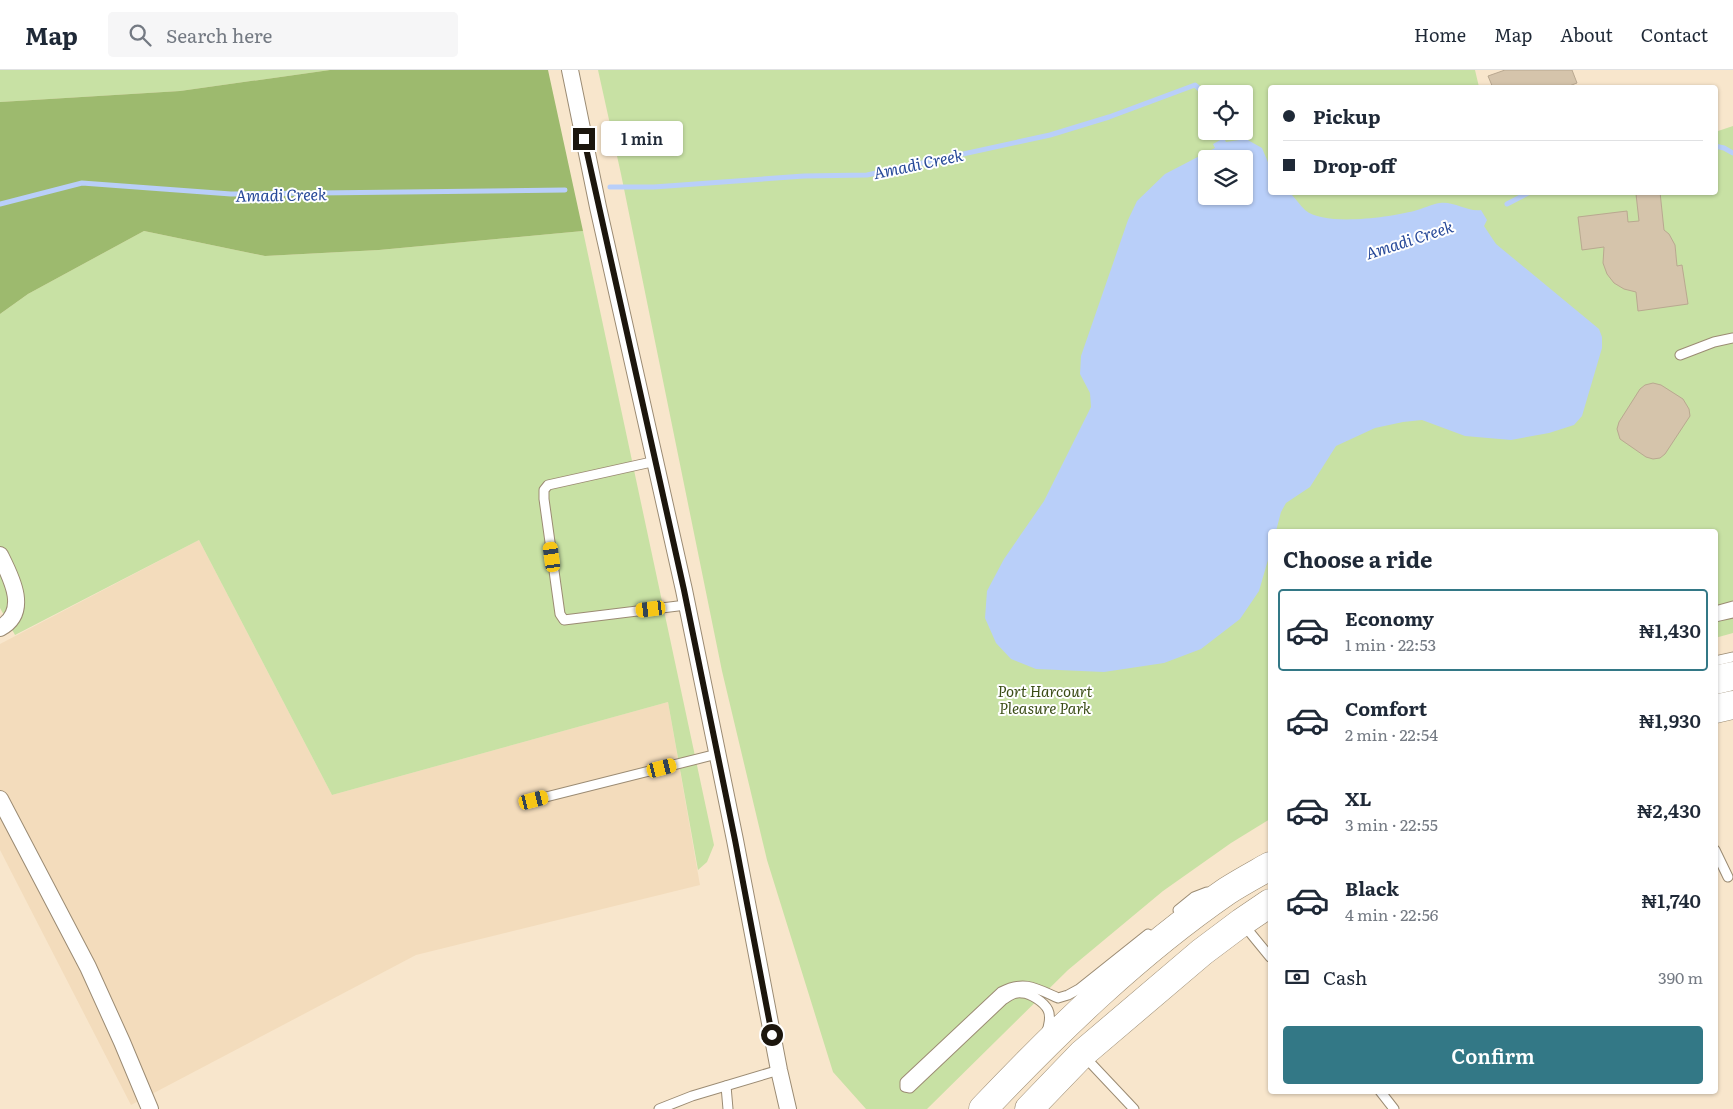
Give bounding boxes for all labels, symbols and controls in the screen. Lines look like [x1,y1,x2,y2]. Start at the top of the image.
search box [108,12,458,57]
text: Map [25,17,78,52]
icon: search [126,21,154,49]
text: Search here [166,21,272,49]
text: Home [1414,21,1466,48]
text: Map [1494,21,1532,48]
text: About [1560,21,1613,48]
text: Contact [1641,21,1708,48]
map controls [1198,85,1253,205]
button: locate [1198,85,1253,140]
text: Pickup [1313,102,1381,130]
callout: 1 min [602,122,684,156]
text: 1 min [621,126,663,150]
route end [573,128,595,150]
water label: Amadi Creek [871,142,965,184]
button: layers [1198,150,1253,205]
text: Drop-off [1313,151,1396,179]
water label: Amadi Creek [235,181,327,207]
water label: Amadi Creek [1362,213,1456,265]
car [542,541,561,573]
text: Choose a ride [1283,542,1432,575]
car [635,600,666,618]
text: Economy [1345,604,1434,632]
icon: car [1285,608,1330,653]
text: ₦1,430 [1639,616,1701,644]
text: 1 min · 22:53 [1345,632,1436,656]
park label: Port Harcourt Pleasure Park [997,679,1093,719]
text: Comfort [1345,694,1427,722]
icon: car [1285,698,1330,743]
text: ₦1,930 [1639,706,1701,734]
text: 2 min · 22:54 [1345,722,1438,746]
car [645,757,678,779]
text: XL [1345,784,1372,812]
icon: car [1285,788,1330,833]
car [517,789,550,811]
text: ₦2,430 [1637,796,1701,824]
text: 3 min · 22:55 [1345,812,1438,836]
text: Black [1345,874,1399,902]
icon: car [1285,878,1330,923]
text: ₦1,740 [1641,886,1701,914]
text: 4 min · 22:56 [1345,902,1438,926]
icon: cash [1283,963,1311,991]
text: Cash [1323,963,1367,991]
text: 390 m [1658,965,1703,989]
route start [761,1024,783,1046]
button: Confirm [1283,1026,1703,1084]

